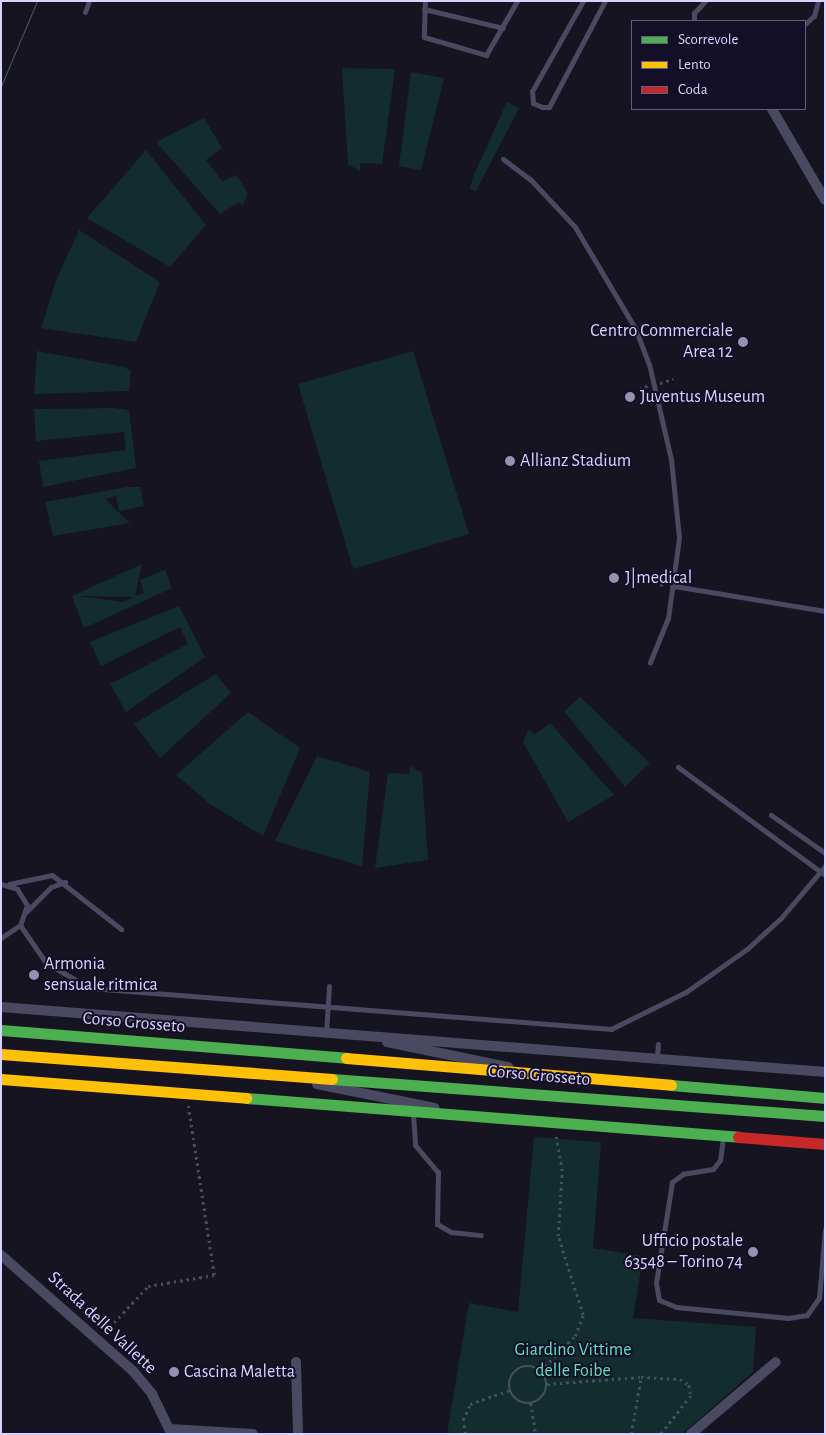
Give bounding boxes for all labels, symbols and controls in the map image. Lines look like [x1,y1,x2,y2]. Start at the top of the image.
legend [631,20,806,110]
text: Scorrevole [678,32,738,47]
text: Lento [678,57,711,72]
text: Coda [678,82,708,97]
place label: Centro Commerciale Area 12 [590,321,733,364]
marker: Centro Commerciale Area 12 [737,336,749,348]
place label: Juventus Museum [640,386,765,408]
marker: Juventus Museum [624,391,636,403]
place label: Allianz Stadium [520,450,631,472]
marker: Allianz Stadium [504,455,516,467]
place label: J|medical [625,567,692,589]
marker: J|medical [607,571,621,585]
place label: Armonia sensuale ritmica [44,954,158,996]
marker: Armonia sensuale ritmica [28,969,40,981]
street label: Corso Grosseto [82,1008,186,1038]
street label: Corso Grosseto [487,1061,591,1091]
place label: Ufficio postale 63548 – Torino 74 [624,1231,743,1274]
marker: Ufficio postale 63548 – Torino 74 [747,1246,759,1258]
street label: Strada delle Vallette [43,1267,161,1379]
park label: Giardino Vittime delle Foibe [515,1340,631,1382]
place label: Cascina Maletta [184,1361,295,1383]
marker: Cascina Maletta [168,1366,180,1378]

